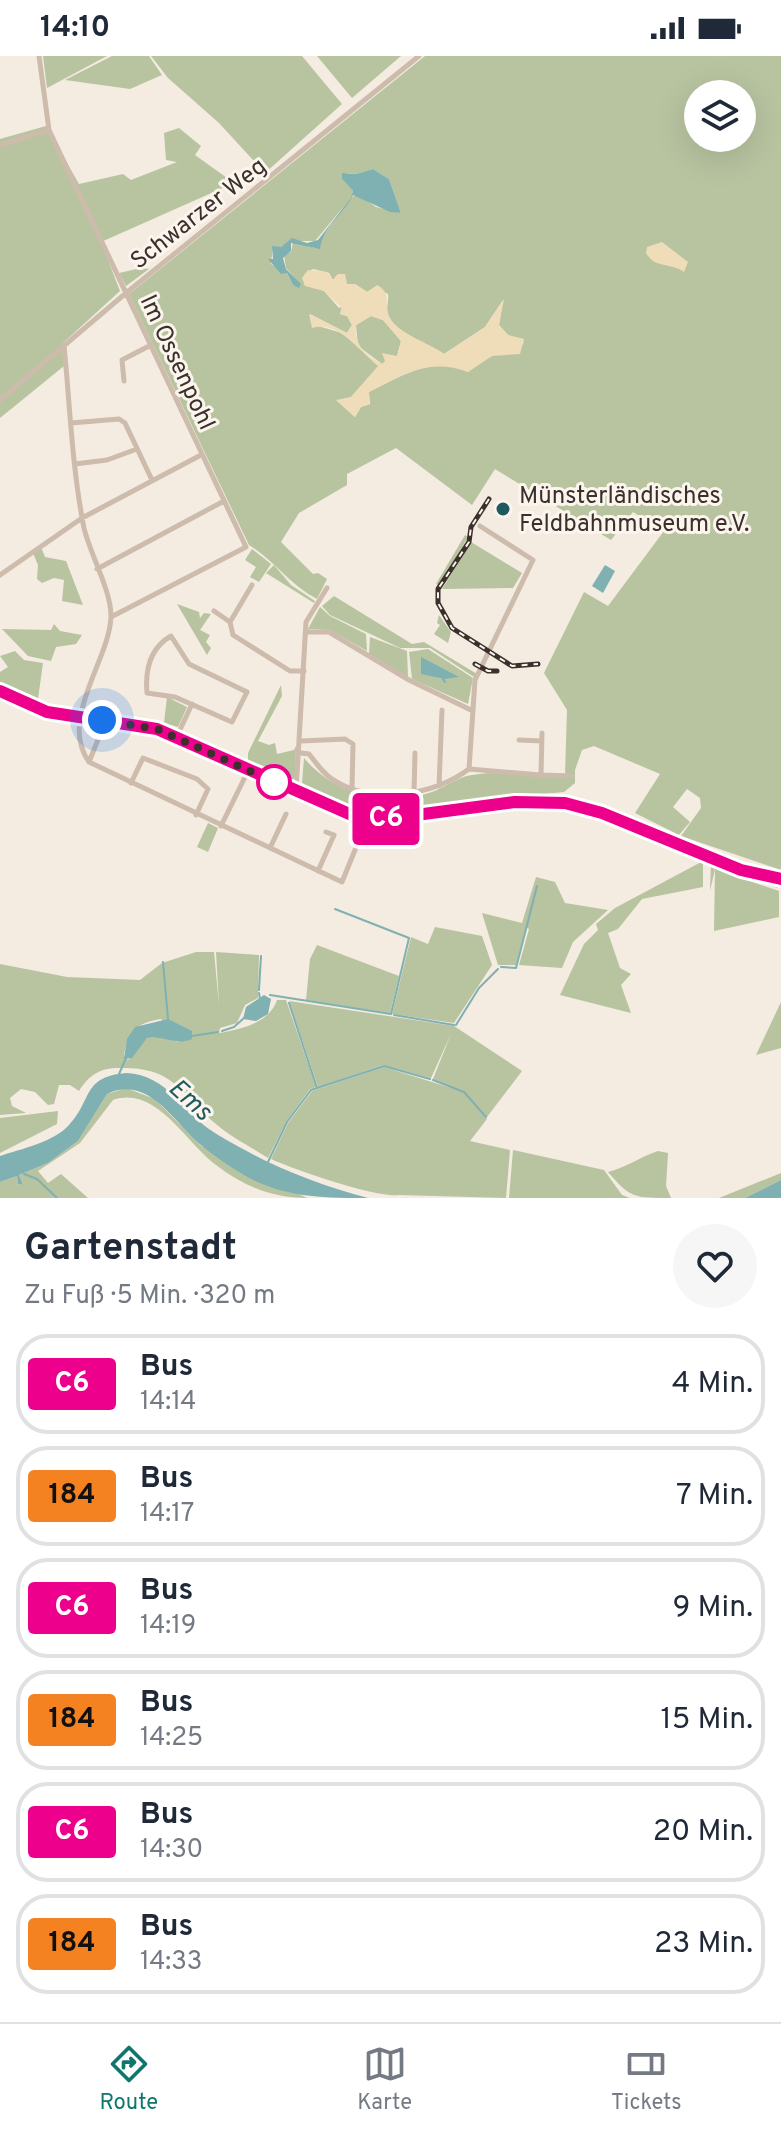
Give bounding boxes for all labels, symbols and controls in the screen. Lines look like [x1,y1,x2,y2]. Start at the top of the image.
text: 14:10 [40,10,110,47]
map controls [684,80,756,152]
button: layers [684,80,756,152]
street label: Schwarzer Weg [125,152,273,277]
street label: Im Ossenpohl [132,290,221,435]
place label: Münsterländisches Feldbahnmuseum e.V. [519,482,749,540]
marker: Münsterländisches Feldbahnmuseum e.V. [494,500,512,518]
your location [82,700,122,740]
unlabelled marker [257,765,291,799]
line badge: C6 [350,793,422,845]
text: C6 [368,801,404,837]
water label: Ems [161,1073,219,1130]
button: heart [673,1224,757,1308]
text: Gartenstadt [24,1225,237,1274]
text: Zu Fuß · 5 Min. · 320 m [24,1280,275,1313]
text: Bus [140,1349,193,1386]
text: C6 [54,1366,90,1402]
text: 4 Min. [672,1366,753,1403]
text: 14:14 [140,1386,197,1419]
text: Bus [140,1461,193,1498]
text: 184 [49,1478,95,1514]
text: 7 Min. [676,1478,753,1515]
text: 14:17 [140,1498,194,1531]
text: Bus [140,1573,193,1610]
text: C6 [54,1590,90,1626]
text: 9 Min. [672,1590,753,1627]
text: 14:19 [140,1610,196,1643]
text: Bus [140,1685,193,1722]
text: 184 [49,1702,95,1738]
text: 15 Min. [661,1702,753,1739]
text: 14:25 [140,1722,203,1755]
text: Bus [140,1797,193,1834]
text: C6 [54,1814,90,1850]
text: 20 Min. [653,1814,753,1851]
text: 14:30 [140,1834,203,1867]
text: Bus [140,1909,193,1946]
text: 184 [49,1926,95,1962]
text: 23 Min. [654,1926,753,1963]
text: 14:33 [140,1946,202,1979]
tab: Route [99,2042,158,2117]
tab: Karte [357,2042,412,2117]
tab: Tickets [611,2042,681,2117]

